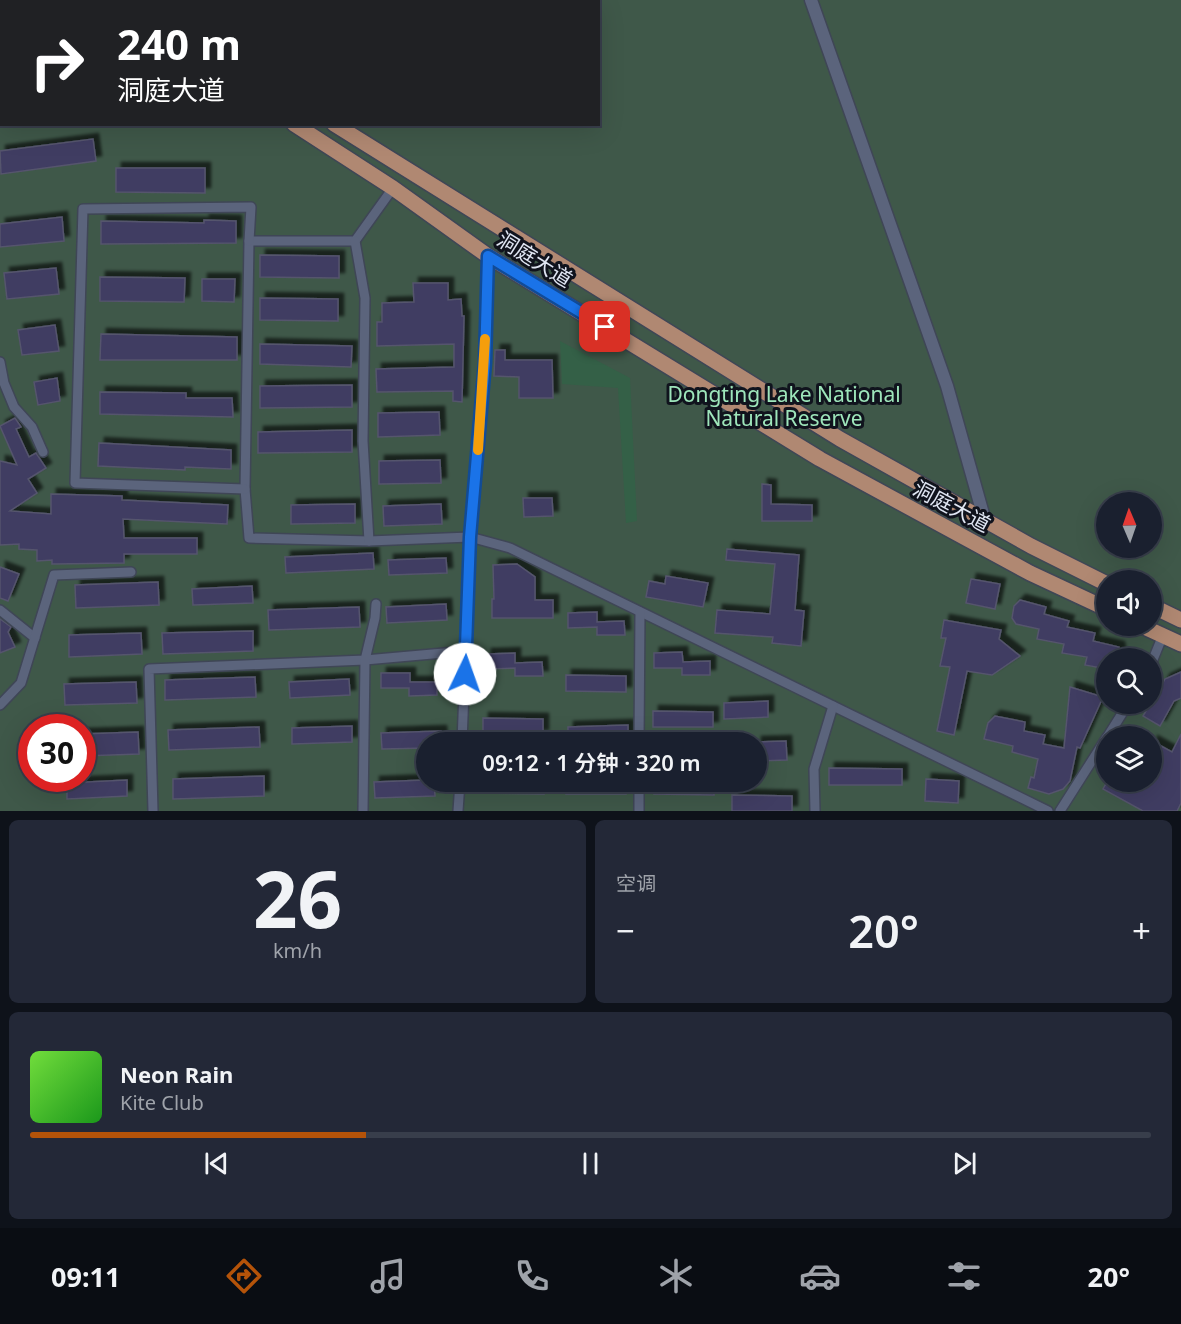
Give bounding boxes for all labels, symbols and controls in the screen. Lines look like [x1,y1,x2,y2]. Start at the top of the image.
text: 240 m [117,15,241,72]
icon: right [18,24,96,102]
text: 洞庭大道 [117,71,225,108]
street label: 洞庭大道 [492,225,578,293]
pin [579,301,630,352]
icon: arrive [588,310,621,343]
park label: Dongting Lake National Natural Reserve [667,380,901,432]
street label: 洞庭大道 [908,474,996,538]
north arrow [1096,492,1162,558]
map controls [1096,492,1162,792]
button: sound [1096,570,1162,636]
position arrow [433,642,497,706]
button: search [1096,648,1162,714]
speed limit sign: 30 [18,714,96,792]
button: layers [1096,726,1162,792]
text: 09:12 · 1 分钟 · 320 m [482,747,701,777]
text: 26 [253,845,342,951]
text: 空调 [616,870,656,897]
text: 20° [848,900,919,961]
text: − [616,908,635,953]
text: + [1132,908,1151,953]
text: km/h [273,937,322,964]
text: Neon Rain [120,1059,233,1089]
text: Kite Club [120,1089,204,1116]
icon: previous [200,1147,233,1180]
icon: pause [574,1147,607,1180]
icon: next [948,1147,981,1180]
icon: directions [223,1255,265,1297]
icon: music [367,1255,409,1297]
icon: phone [511,1255,553,1297]
icon: climate [655,1255,697,1297]
icon: car [799,1255,841,1297]
icon: filters [943,1255,985,1297]
text: 09:11 [51,1258,120,1295]
text: 20° [1088,1258,1130,1295]

